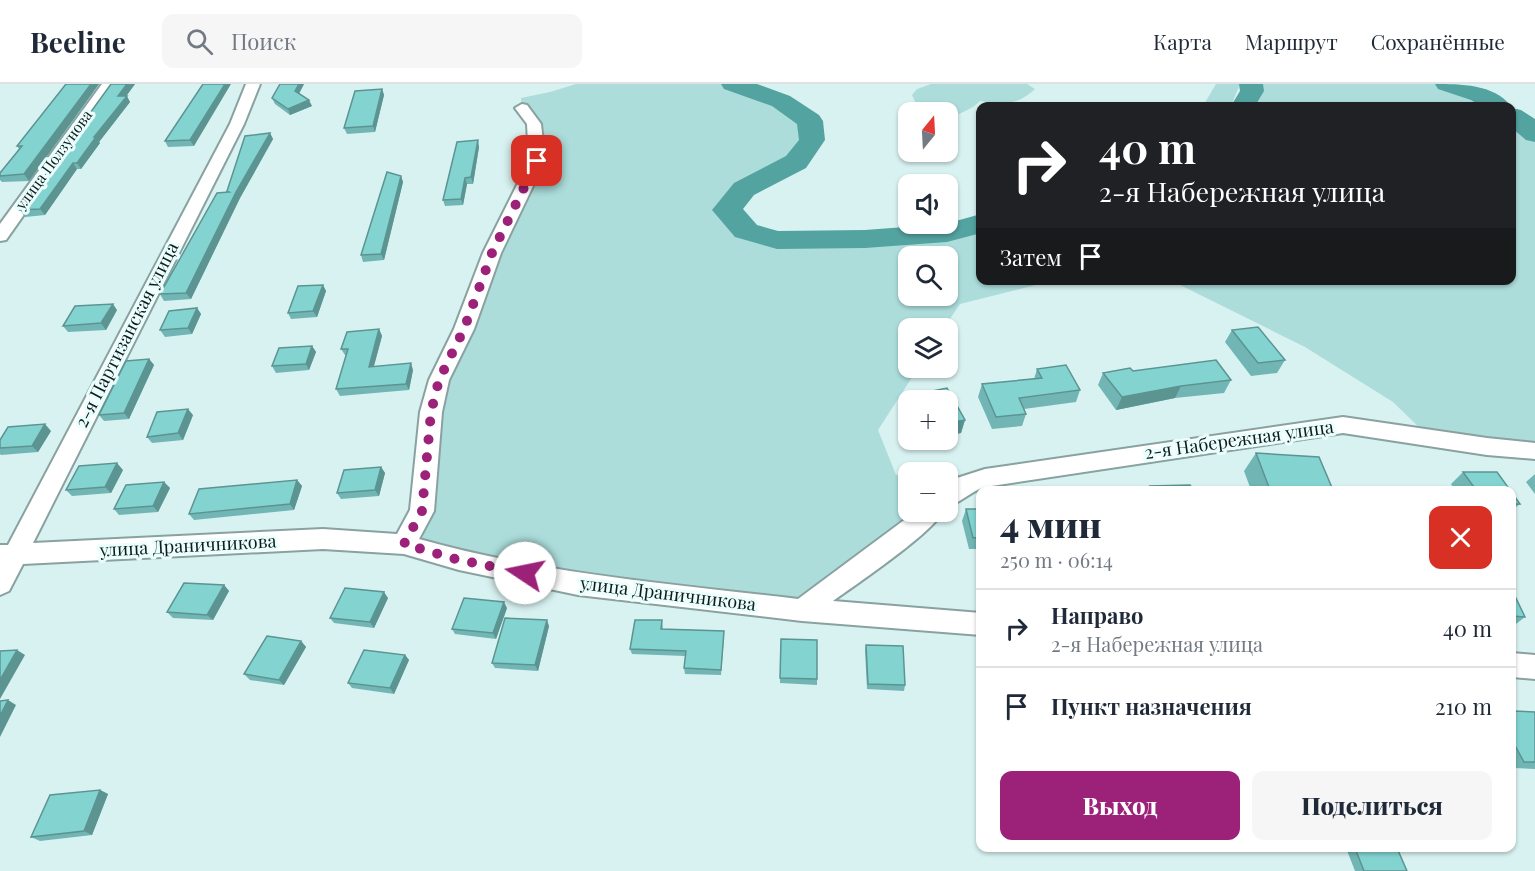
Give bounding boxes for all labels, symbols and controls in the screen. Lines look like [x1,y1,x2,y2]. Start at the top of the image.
search box [162,14,582,68]
text: Beeline [30,23,126,60]
icon: search [183,25,216,58]
text: Поиск [231,26,296,56]
text: Карта [1153,27,1212,55]
text: Маршрут [1245,27,1338,55]
text: Сохранённые [1371,27,1505,55]
north arrow [898,102,958,162]
map controls [898,102,958,522]
street label: улица Ползунова [10,105,96,214]
text: 40 m [1099,119,1196,175]
icon: right [1000,126,1078,204]
pin [511,135,562,186]
icon: arrive [520,144,553,177]
text: 2-я Набережная улица [1099,173,1385,209]
button: sound [898,174,958,234]
street label: 2-я Партизанская улица [69,238,183,431]
icon: arrive [1074,240,1107,273]
text: Затем [1000,242,1062,272]
button: search [898,246,958,306]
button: layers [898,318,958,378]
button: + [898,390,958,450]
street label: 2-я Набережная улица [1143,414,1335,464]
button: − [898,462,958,522]
text: 4 мин [1000,499,1101,547]
button: close [1429,506,1492,569]
street label: улица Драничникова [98,528,277,562]
position arrow [493,541,557,605]
text: 250 m · 06:14 [1000,546,1113,573]
street label: улица Драничникова [578,570,757,616]
text: Направо [1051,600,1144,630]
icon: right [1000,612,1033,645]
text: 40 m [1443,613,1492,643]
text: 2-я Набережная улица [1051,630,1263,657]
icon: arrive [1000,690,1033,723]
text: Пункт назначения [1051,691,1252,721]
text: 210 m [1435,691,1492,721]
button: Выход [1000,771,1240,840]
button: Поделиться [1252,771,1492,840]

